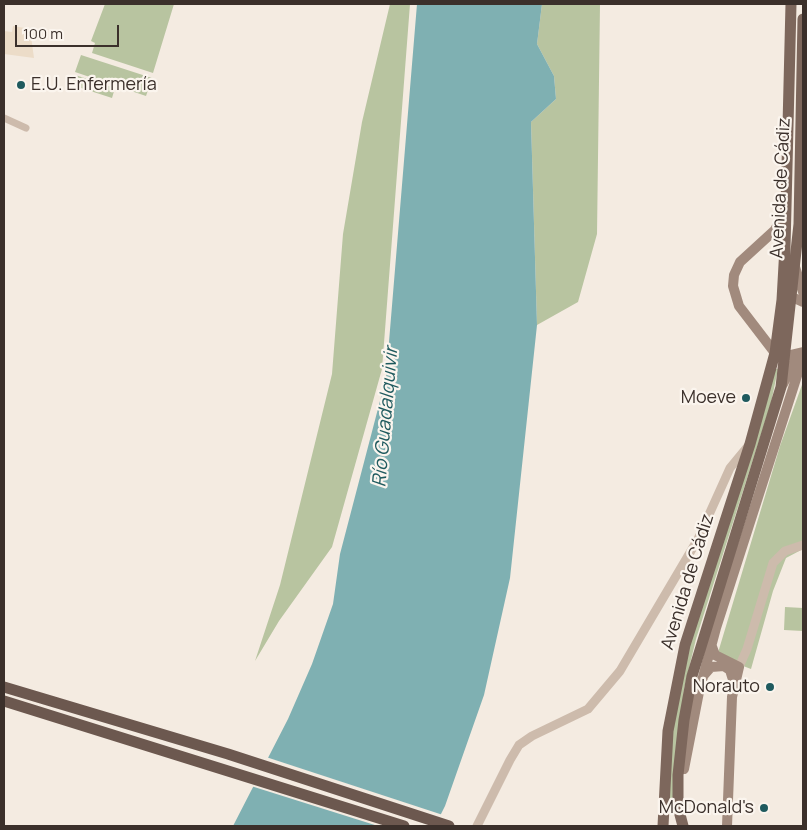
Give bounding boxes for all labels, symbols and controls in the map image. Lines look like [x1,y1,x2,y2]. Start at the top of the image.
scale bar [18,15,121,47]
text: 100 m [23,23,63,44]
place label: E.U. Enfermería [31,74,157,96]
marker: E.U. Enfermería [15,79,27,91]
street label: Avenida de Cádiz [767,117,795,259]
water label: Río Guadalquivir [369,346,403,488]
place label: Moeve [681,387,736,409]
marker: Moeve [740,392,752,404]
street label: Avenida de Cádiz [657,511,719,653]
place label: Norauto [693,676,760,698]
marker: Norauto [764,681,776,693]
place label: McDonald's [659,797,754,819]
marker: McDonald's [758,802,770,814]

